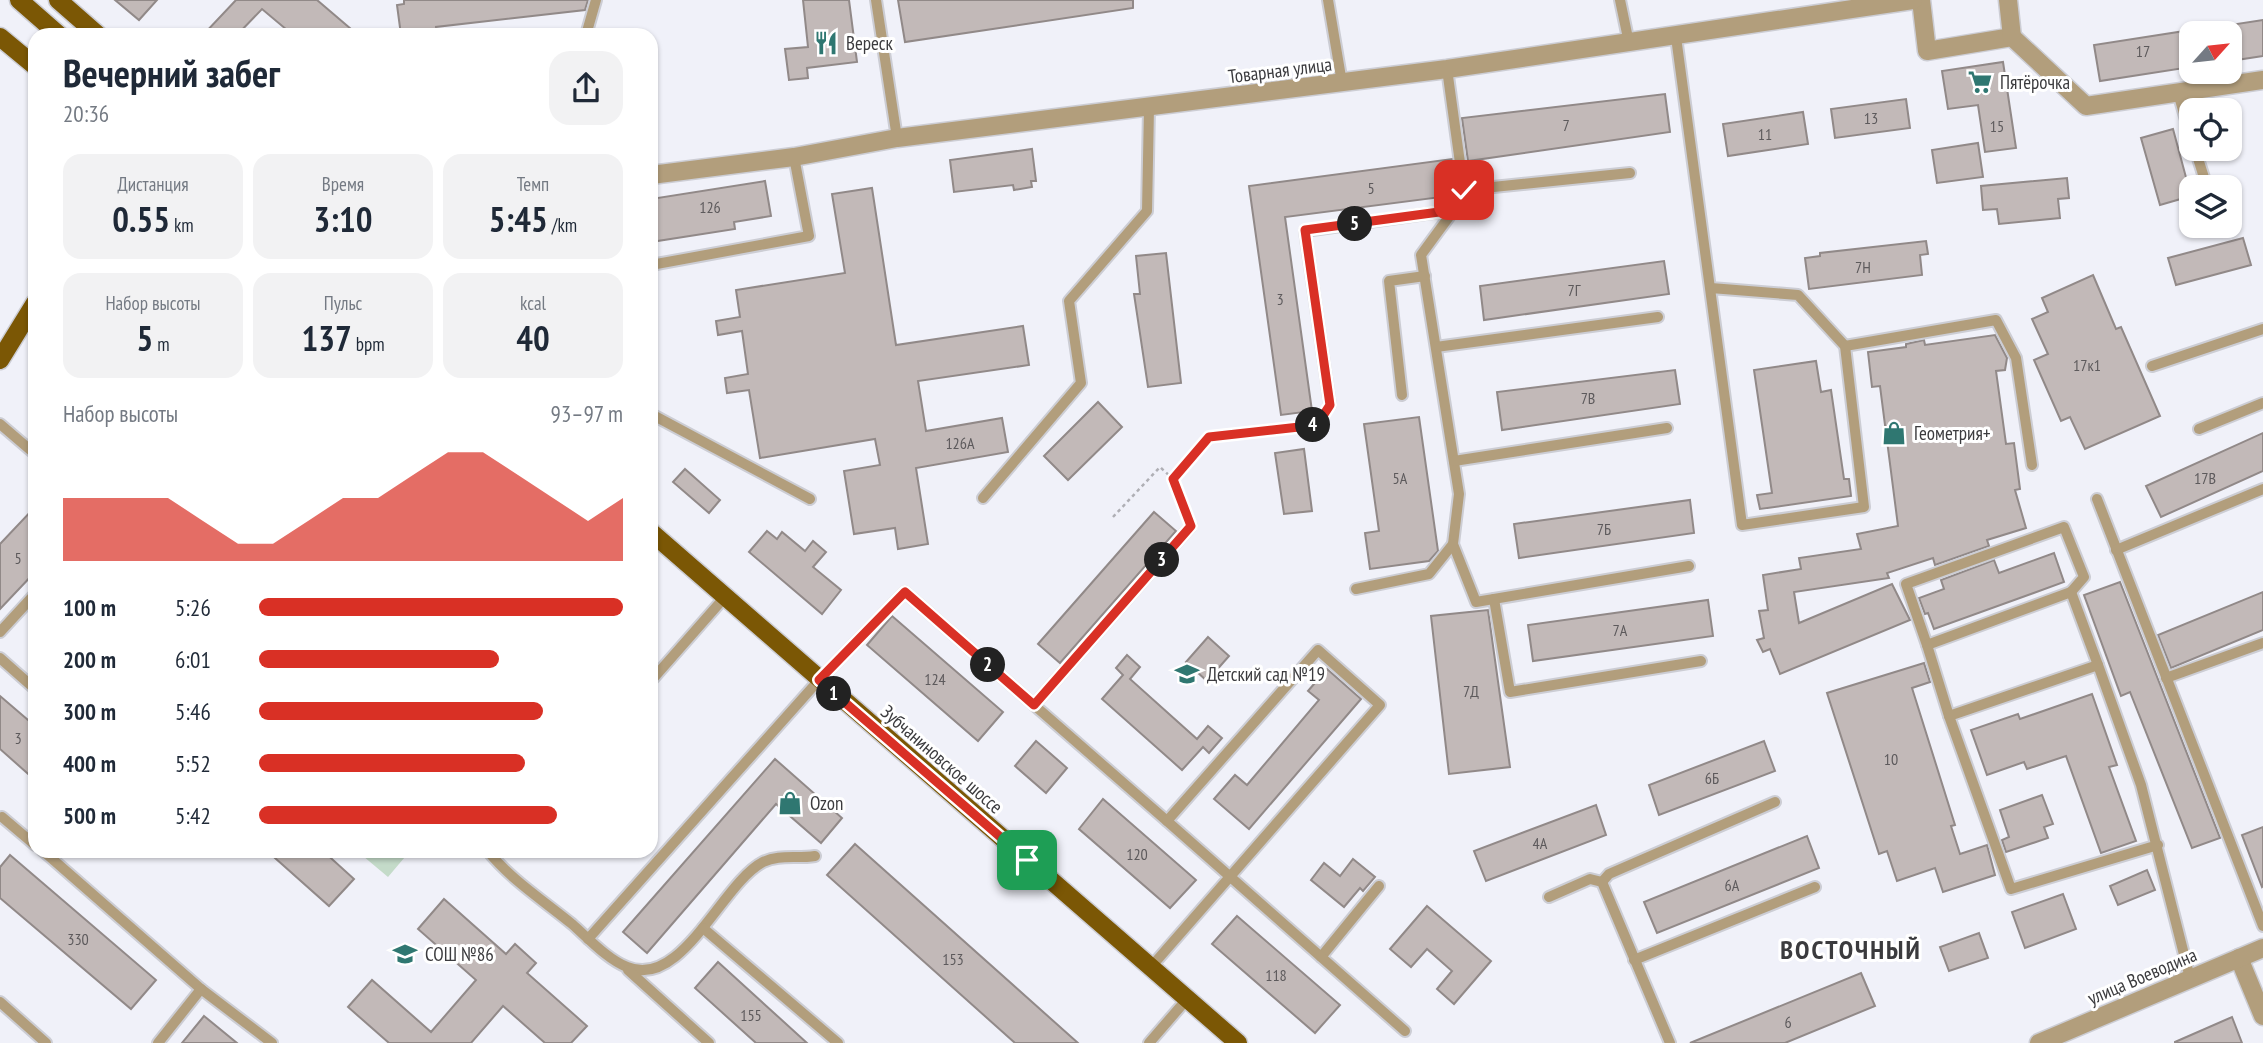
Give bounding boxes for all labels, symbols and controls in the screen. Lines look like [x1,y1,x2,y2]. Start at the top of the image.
north arrow [2179,21,2242,84]
map controls [2179,21,2242,238]
restaurant icon: Вереск [812,29,840,57]
place label: Вереск [846,31,894,55]
house number: 17 [2136,41,2150,61]
text: Вечерний забег [63,48,280,97]
button: share [549,51,623,125]
street label: Товарная улица [1227,52,1333,88]
supermarket icon: Пятёрочка [1966,68,1994,96]
place label: Пятёрочка [2000,70,2070,94]
button: locate [2179,98,2242,161]
text: 20:36 [63,99,109,128]
house number: 13 [1864,108,1878,128]
house number: 7 [1562,115,1570,135]
house number: 15 [1990,116,2004,136]
house number: 11 [1758,124,1772,144]
pin [1434,160,1494,220]
icon: check [1445,171,1483,209]
text: Дистанция [117,172,189,196]
text: Время [322,172,364,196]
text: Темп [517,172,549,196]
button: layers [2179,175,2242,238]
house number: 5 [1367,178,1375,198]
text: 0.55 [112,196,170,242]
text: 3:10 [314,196,372,242]
text: 5:45 [489,196,548,242]
house number: 126 [699,197,721,217]
pin: 5 [1338,206,1372,242]
text: 5 [1350,211,1359,235]
text: km [170,213,194,237]
text: /km [548,213,577,237]
house number: 7Н [1855,257,1871,277]
house number: 7Г [1568,280,1581,300]
house number: 3 [1276,289,1284,309]
text: Набор высоты [105,291,201,315]
text: Пульс [324,291,362,315]
text: kcal [520,291,546,315]
text: 5 [136,315,153,361]
text: 137 [301,315,352,361]
text: 40 [516,315,550,361]
text: m [153,332,170,356]
text: bpm [352,332,385,356]
house number: 17к1 [2073,355,2101,375]
house number: 7В [1581,388,1595,408]
text: Набор высоты [63,399,178,428]
text: 93–97 m [551,399,623,428]
pin: 4 [1296,408,1330,442]
text: 4 [1308,412,1317,436]
shop icon: Геометрия+ [1880,419,1908,447]
place label: Геометрия+ [1914,421,1991,445]
house number: 126А [945,433,975,453]
house number: 5А [1393,468,1408,488]
house number: 17В [2194,468,2216,488]
house number: 7Б [1597,519,1611,539]
pin: 3 [1144,542,1180,578]
text: 3 [1157,547,1166,571]
house number: 5 [14,548,22,568]
text: 100 m [63,593,116,622]
text: 5:26 [175,593,211,622]
house number: 7А [1613,620,1628,640]
text: 200 m [63,645,116,674]
text: 6:01 [175,645,211,674]
pin: 2 [970,648,1006,682]
text: 2 [983,652,992,676]
school or university icon: Детский сад №19 [1173,660,1201,688]
place label: Детский сад №19 [1207,662,1325,686]
house number: 124 [924,669,946,689]
pin: 1 [816,676,852,712]
text: 1 [829,681,838,705]
house number: 7Д [1463,681,1479,701]
text: 300 m [63,697,116,726]
text: 5:46 [175,697,211,726]
street label: Зубчаниновское шоссе [876,700,1008,819]
house number: 3 [14,728,22,748]
text: 400 m [63,749,116,778]
text: 5:52 [175,749,211,778]
house number: 10 [1884,749,1898,769]
house number: 6Б [1705,768,1719,788]
shop icon: Ozon [776,789,804,817]
place label: Ozon [810,791,843,815]
text: 500 m [63,801,116,830]
text: 5:42 [175,801,211,830]
pin [997,830,1057,890]
house number: 4А [1533,833,1548,853]
icon: arrive [1008,841,1046,879]
house number: 120 [1126,844,1148,864]
house number: 6А [1725,875,1740,895]
house number: 330 [67,929,89,949]
district label: ВОСТОЧНЫЙ [1780,933,1922,966]
school or university icon: СОШ №86 [391,940,419,968]
place label: СОШ №86 [425,942,494,966]
street label: улица Воеводина [2084,942,2200,1010]
house number: 153 [942,949,964,969]
house number: 118 [1265,965,1287,985]
house number: 155 [740,1005,762,1025]
house number: 6 [1784,1012,1792,1032]

